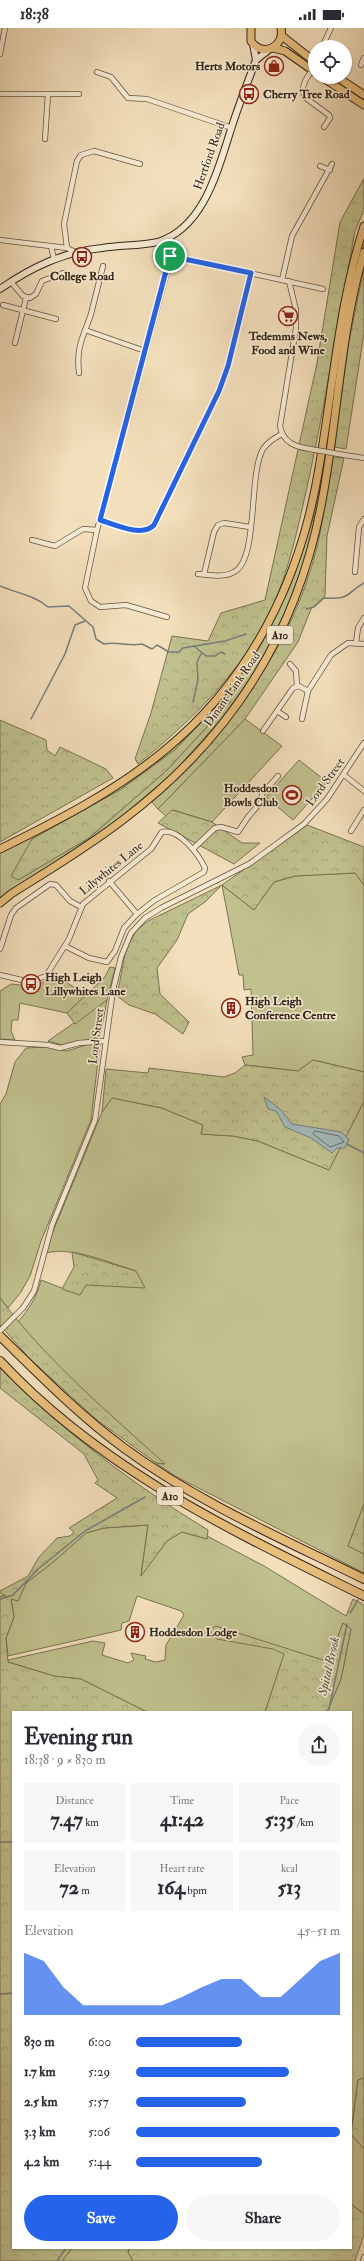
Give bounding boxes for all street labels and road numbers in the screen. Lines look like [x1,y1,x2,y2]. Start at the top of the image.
street label: Hertford Road [190,120,229,192]
road number: A10 [267,626,293,644]
street label: Dinant Link Road [201,649,264,730]
street label: Lord Street [303,755,348,809]
street label: Lilywhites Lane [77,838,146,899]
street label: Lord Street [86,1007,107,1065]
road number: A10 [157,1487,183,1505]

